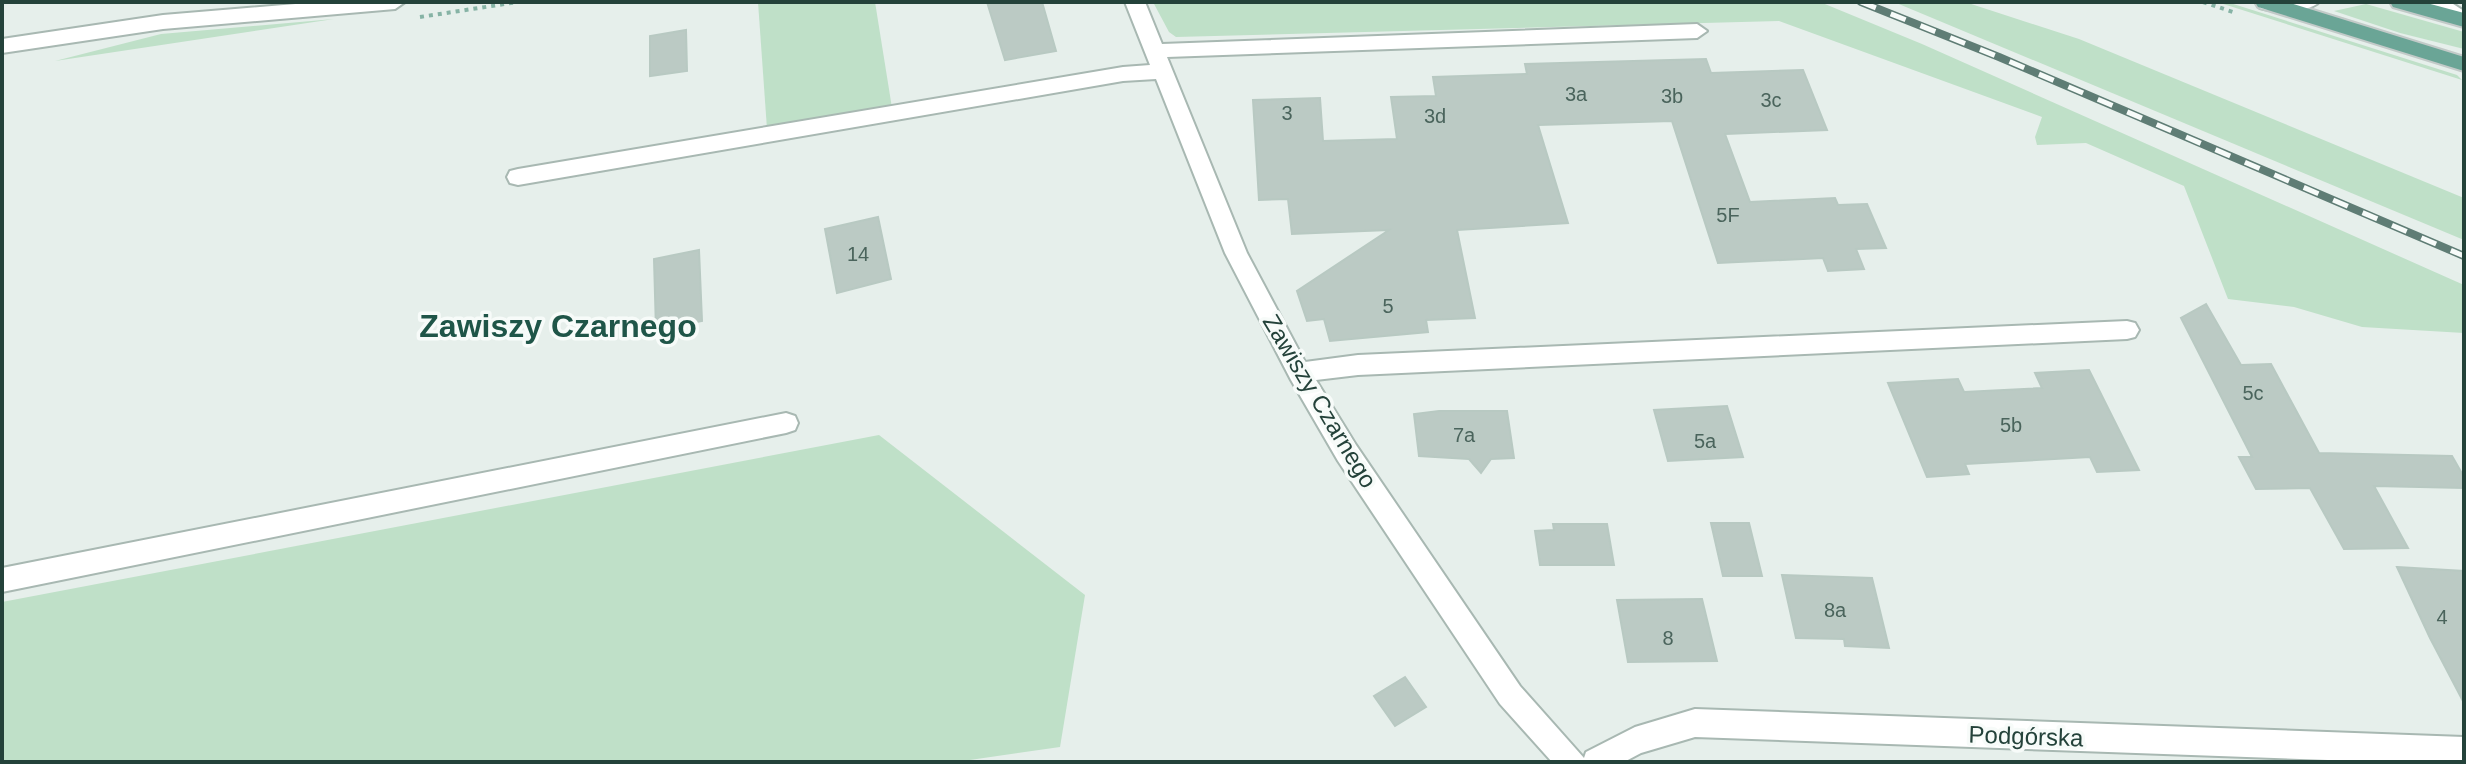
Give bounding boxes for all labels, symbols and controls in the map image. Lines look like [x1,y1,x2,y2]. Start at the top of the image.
house number: 3a [1565,83,1588,105]
house number: 3b [1661,85,1683,107]
house number: 3c [1760,89,1782,111]
house number: 3 [1281,102,1293,124]
house number: 3d [1424,105,1446,127]
house number: 5F [1716,204,1740,226]
house number: 14 [847,243,869,265]
house number: 5 [1382,295,1394,317]
district label: Zawiszy Czarnego [419,308,697,344]
street label: Zawiszy Czarnego [1258,309,1382,493]
house number: 5c [2242,382,2264,404]
house number: 5b [2000,414,2022,436]
house number: 7a [1453,424,1476,446]
house number: 5a [1694,430,1717,452]
house number: 8a [1824,599,1847,621]
house number: 4 [2436,606,2448,628]
house number: 8 [1662,627,1674,649]
street label: Podgórska [1968,721,2084,752]

